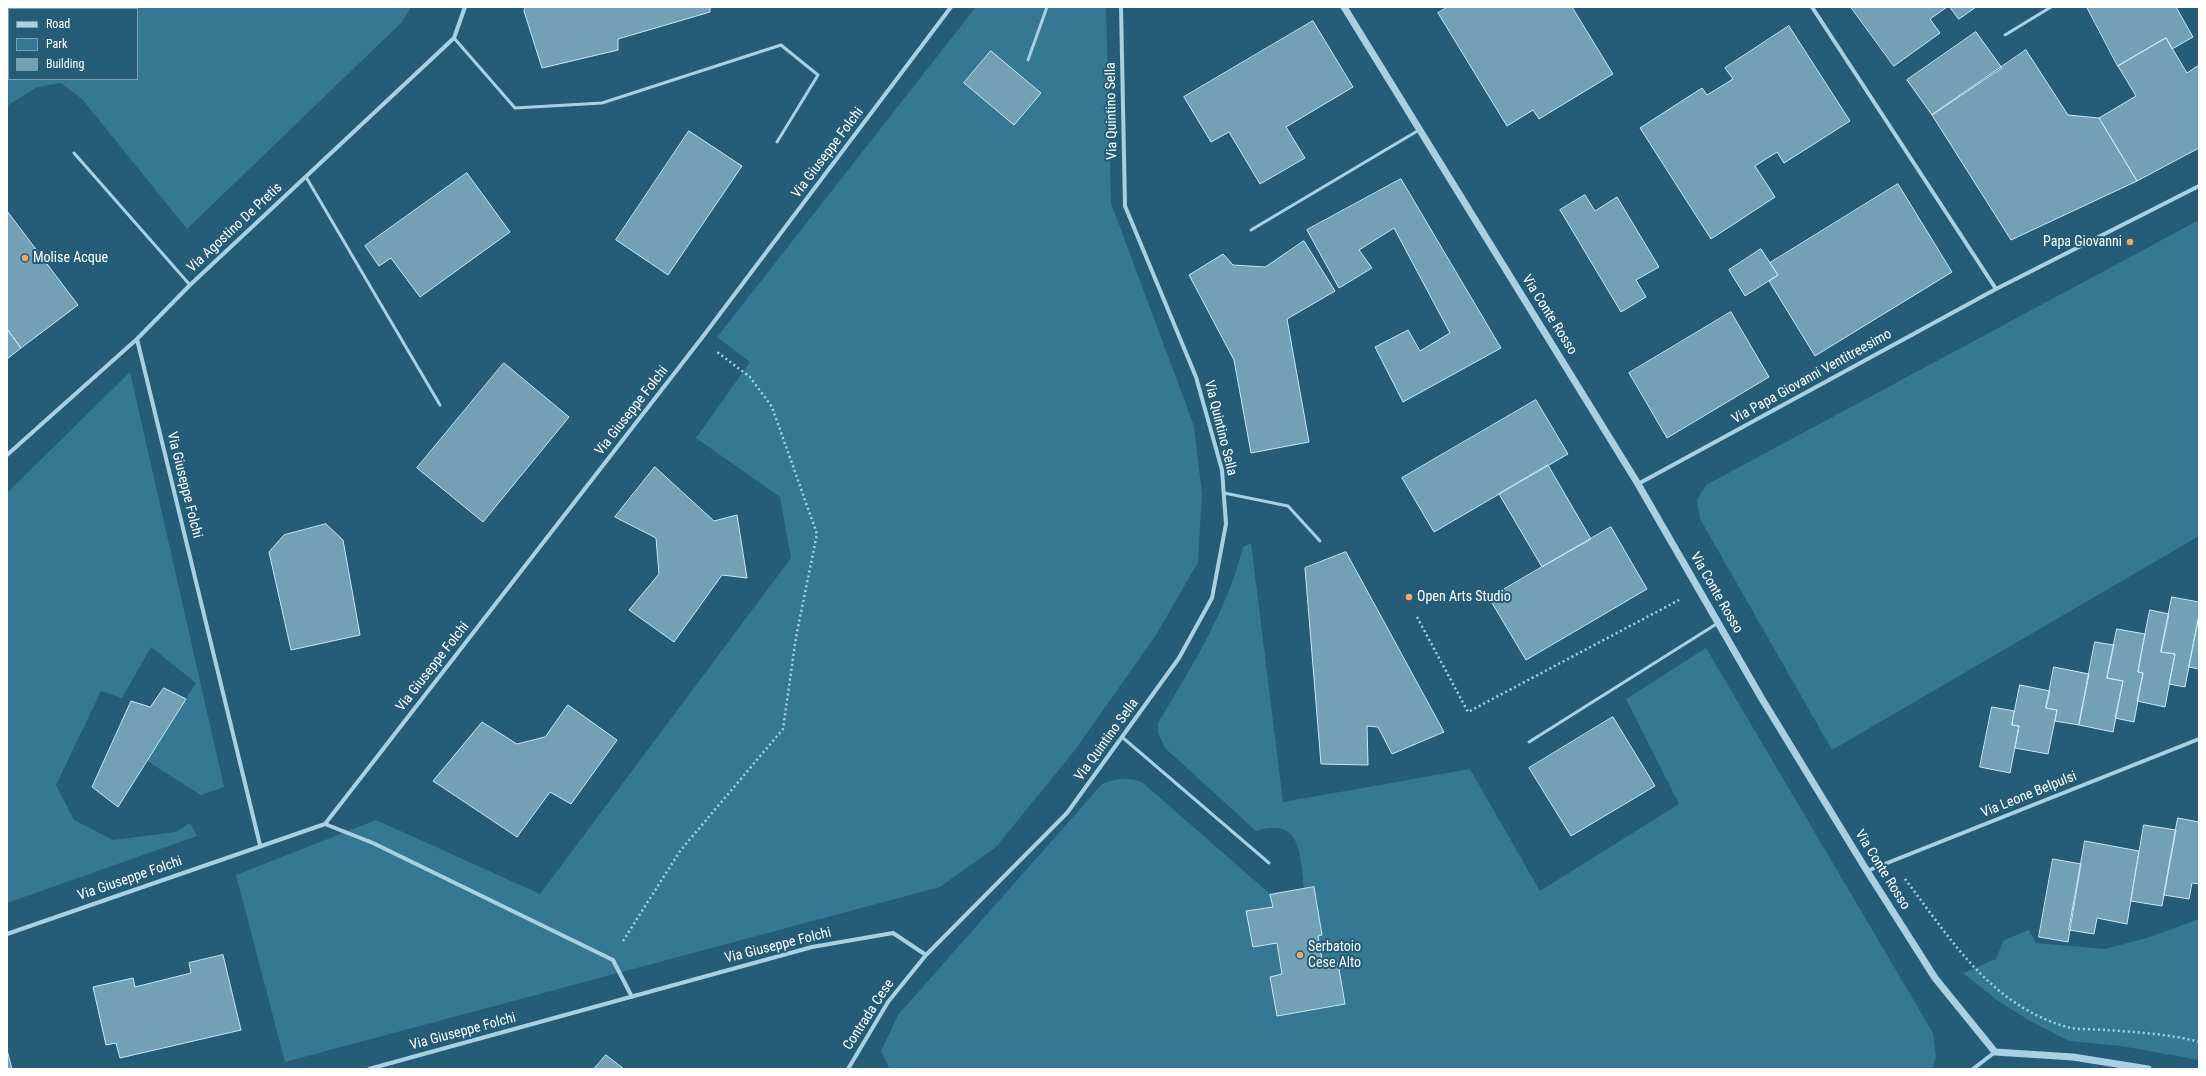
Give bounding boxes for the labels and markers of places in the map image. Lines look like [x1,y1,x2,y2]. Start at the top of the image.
place label: Papa Giovanni [2043,234,2122,250]
marker: Papa Giovanni [2125,237,2135,247]
place label: Molise Acque [33,250,108,266]
marker: Molise Acque [20,253,30,263]
place label: Open Arts Studio [1417,589,1511,605]
marker: Open Arts Studio [1404,592,1414,602]
place label: Serbatoio Cese Alto [1308,939,1361,972]
marker: Serbatoio Cese Alto [1295,950,1305,960]

